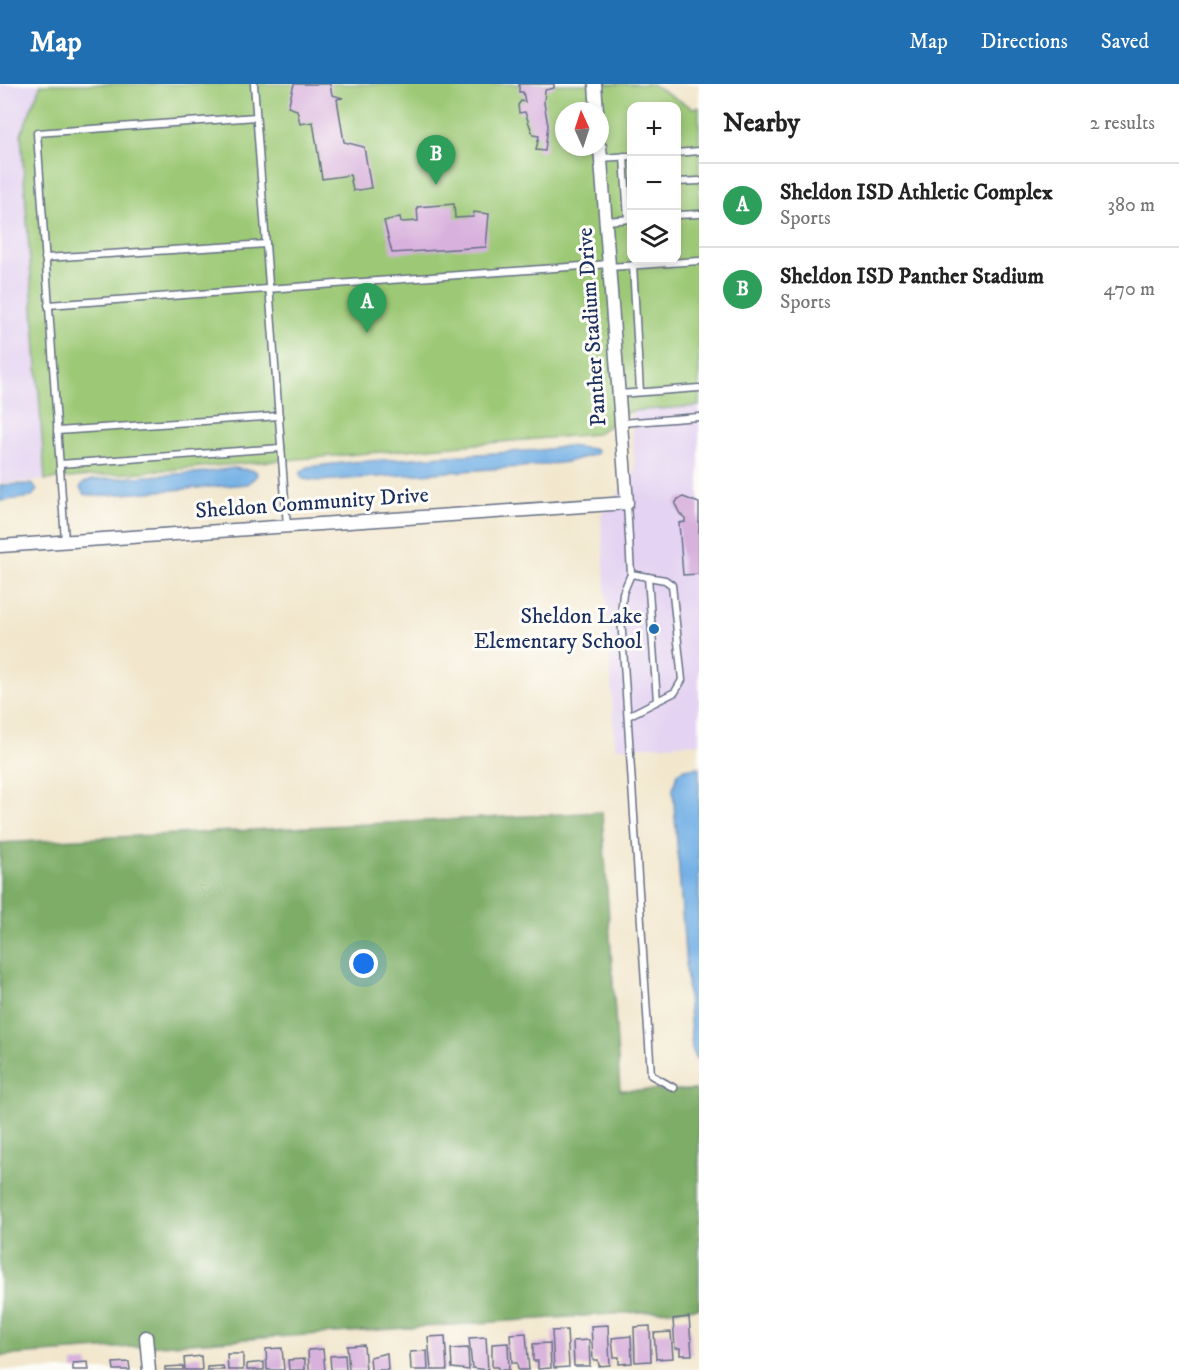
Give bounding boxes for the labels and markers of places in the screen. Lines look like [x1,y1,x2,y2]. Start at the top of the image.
pin: B [416,135,456,185]
pin: A [348,284,386,333]
place label: Sheldon Lake Elementary School [474,603,642,655]
marker: Sheldon Lake Elementary School [647,622,661,636]

